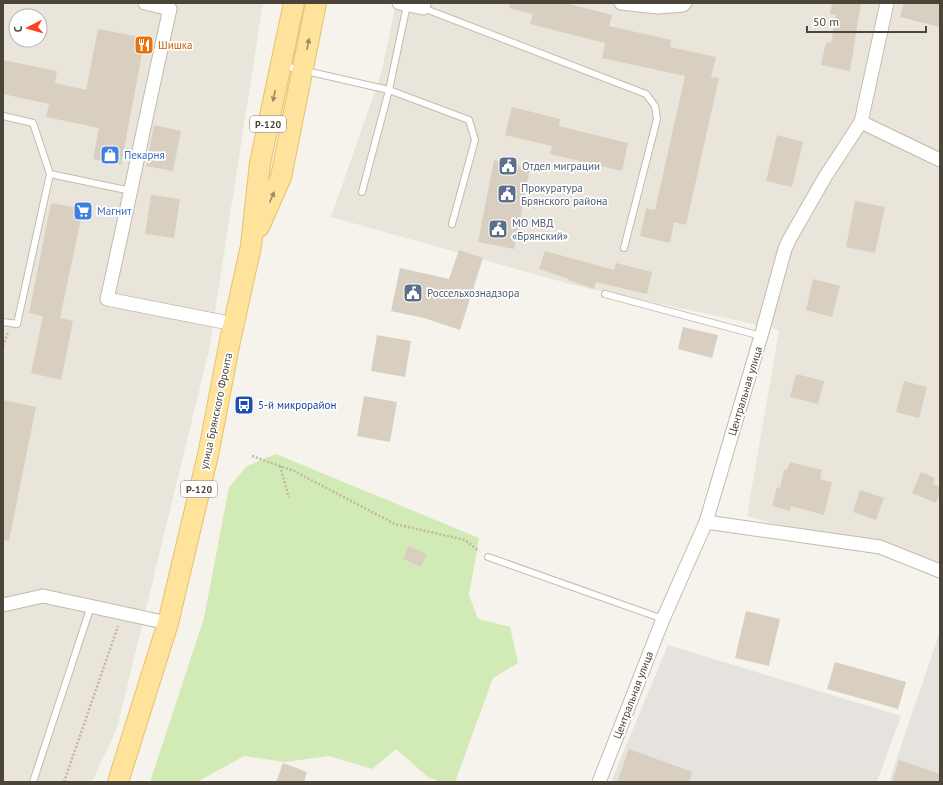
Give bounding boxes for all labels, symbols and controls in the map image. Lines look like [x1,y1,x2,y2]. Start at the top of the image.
north arrow [8,8,48,48]
scale bar [807,8,926,34]
text: 50 m [813,14,839,29]
text: С [11,25,25,33]
restaurant icon: Шишка [133,34,155,56]
place label: Шишка [158,38,192,52]
one-way arrow [305,38,311,50]
one-way arrow [271,90,277,102]
road number: Р-120 [250,116,286,132]
shop icon: Пекарня [99,144,121,166]
place label: Пекарня [124,148,165,162]
public building icon: Отдел миграции [497,155,519,177]
place label: Отдел миграции [522,159,600,173]
place label: Прокуратура Брянского района [521,181,608,208]
public building icon: Прокуратура Брянского района [496,183,518,205]
one-way arrow [270,191,276,203]
supermarket icon: Магнит [72,200,94,222]
place label: Магнит [97,204,132,218]
place label: МО МВД «Брянский» [512,216,568,243]
public building icon: МО МВД «Брянский» [487,218,509,240]
public building icon: Россельхознадзора [402,282,424,304]
place label: Россельхознадзора [427,286,519,300]
street label: Центральная улица [725,345,765,437]
street label: улица Брянского Фронта [197,351,235,471]
bus stop icon: 5-й микрорайон [233,394,255,416]
place label: 5-й микрорайон [258,398,336,412]
road number: Р-120 [181,481,217,497]
street label: Центральная улица [610,649,656,741]

